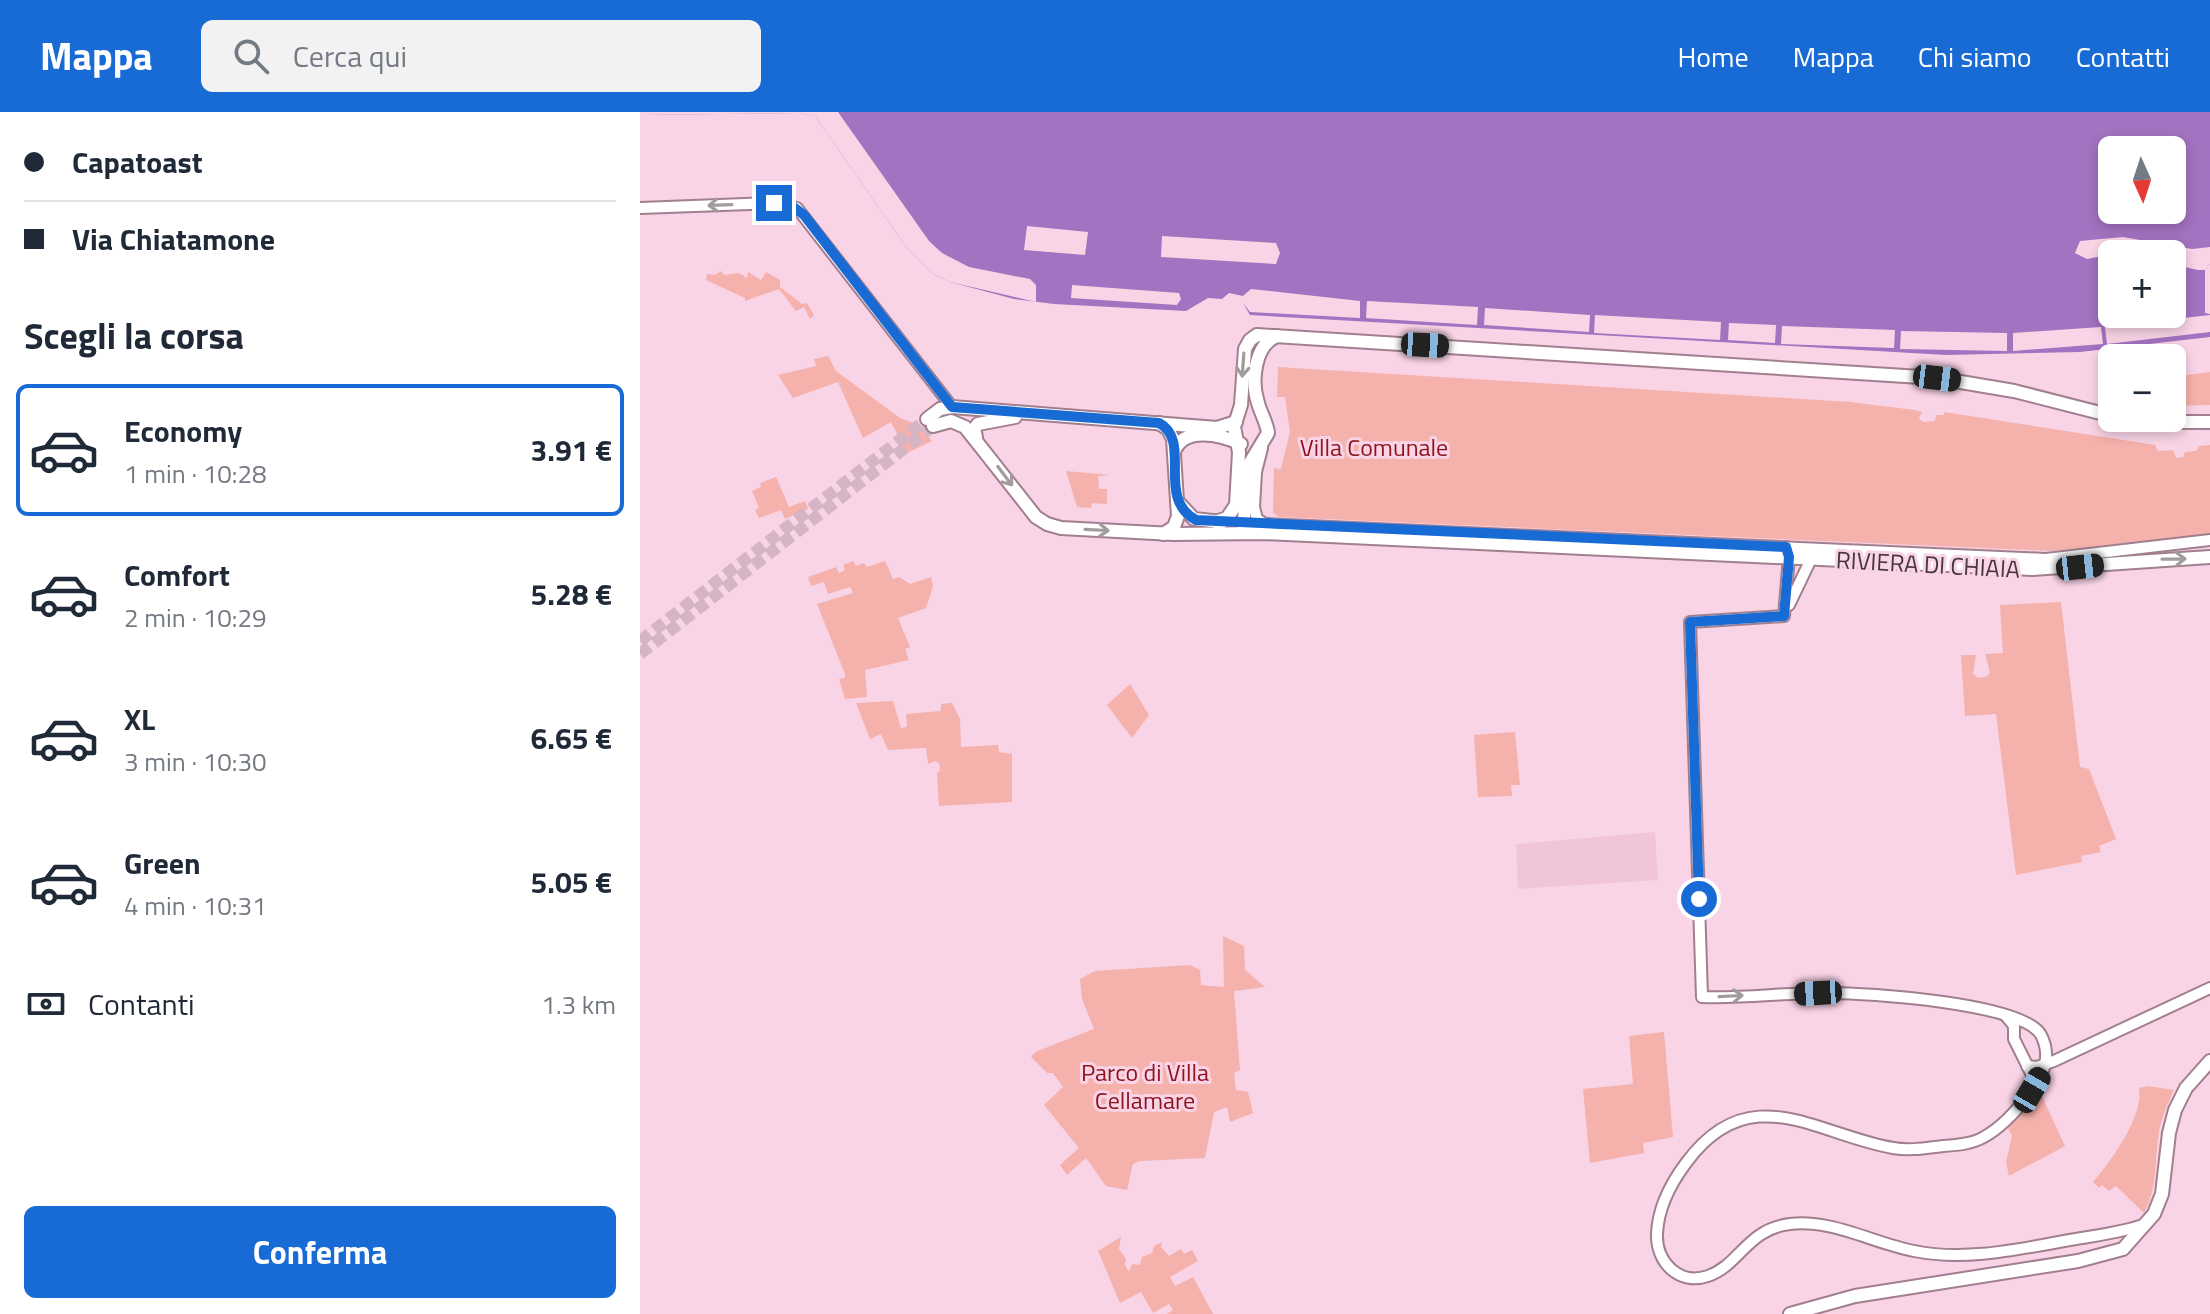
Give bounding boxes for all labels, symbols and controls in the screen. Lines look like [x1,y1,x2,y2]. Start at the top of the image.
search box [201,20,761,92]
text: Mappa [40,27,153,85]
text: Cerca qui [293,33,407,79]
icon: search [229,34,273,78]
text: Home [1678,35,1749,78]
text: Mappa [1793,35,1874,78]
text: Chi siamo [1918,35,2032,78]
text: Contatti [2076,35,2170,78]
north arrow [2098,136,2186,224]
map controls [2098,136,2186,432]
text: Capatoast [72,139,203,185]
route end [756,185,792,221]
one-way arrow [707,198,734,213]
text: Via Chiatamone [72,216,275,262]
button: + [2098,240,2186,328]
text: Scegli la corsa [24,308,244,363]
car [1400,332,1450,358]
button: − [2098,344,2186,432]
one-way arrow [1235,351,1250,378]
car [1912,363,1962,393]
text: Economy [124,408,242,454]
icon: car [28,414,100,486]
text: 3.91 € [531,427,612,473]
park label: Villa Comunale [1300,429,1448,465]
text: 1 min · 10:28 [124,454,267,493]
one-way arrow [997,465,1013,487]
one-way arrow [1083,523,1110,538]
street label: RIVIERA DI CHIAIA [1835,541,2021,587]
one-way arrow [2160,551,2187,566]
text: Comfort [124,552,230,598]
car [2055,553,2105,581]
icon: car [28,558,100,630]
text: 5.28 € [531,571,612,617]
text: 2 min · 10:29 [124,598,267,637]
text: XL [124,696,155,742]
icon: car [28,702,100,774]
text: 6.65 € [531,715,612,761]
text: 3 min · 10:30 [124,742,267,781]
text: Green [124,840,201,886]
icon: car [28,846,100,918]
text: 5.05 € [531,859,612,905]
route start [1681,881,1717,917]
text: 4 min · 10:31 [124,886,267,925]
car [1793,980,1843,1006]
text: Contanti [88,981,195,1027]
icon: cash [24,982,68,1026]
text: 1.3 km [541,985,616,1024]
one-way arrow [1717,989,1744,1004]
park label: Parco di Villa Cellamare [1081,1054,1209,1118]
car [2010,1063,2054,1117]
button: Conferma [24,1206,616,1298]

